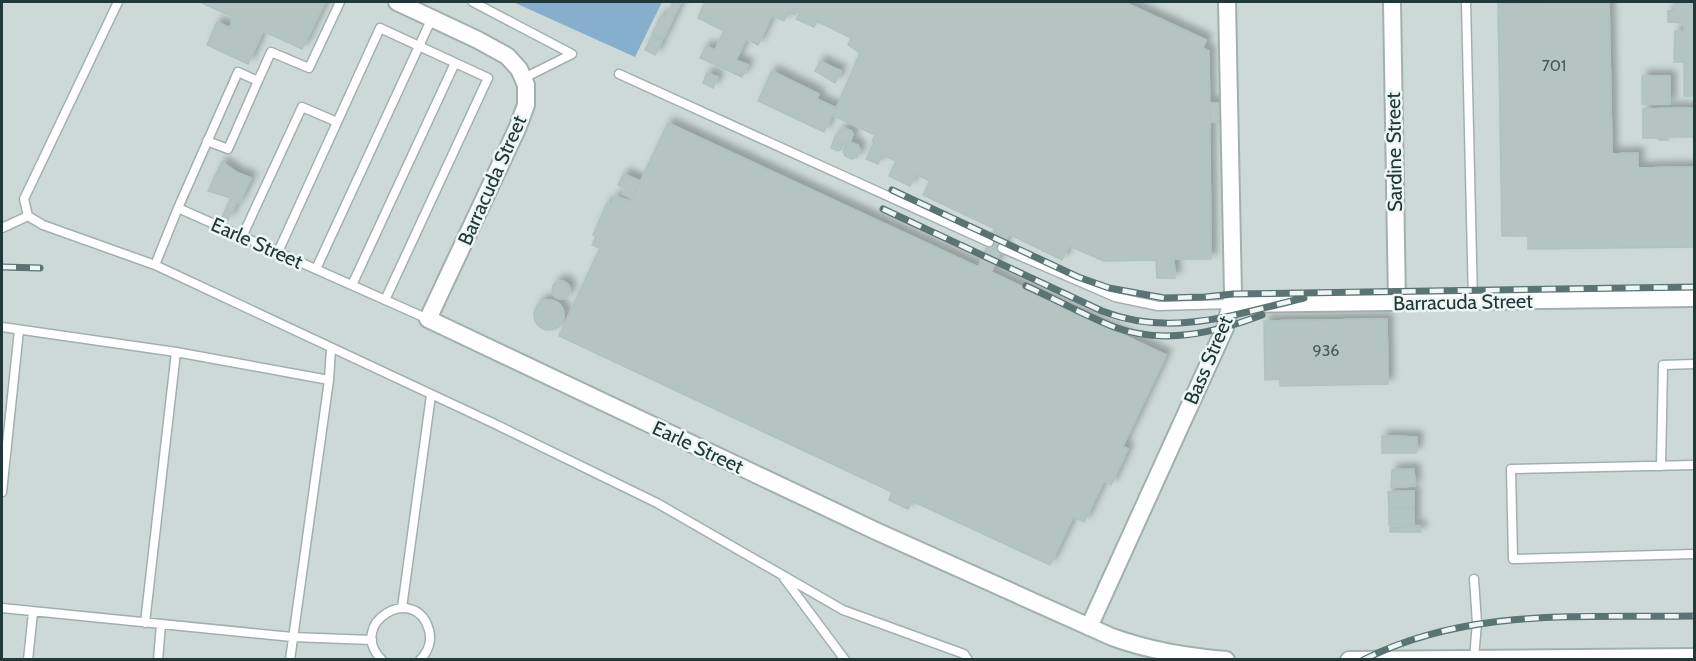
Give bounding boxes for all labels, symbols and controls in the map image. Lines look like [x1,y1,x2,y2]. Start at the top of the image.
house number: 701 [1542,56,1566,75]
street label: Sardine Street [1381,92,1407,212]
street label: Barracuda Street [453,111,531,249]
street label: Earle Street [207,212,307,274]
street label: Barracuda Street [1393,289,1533,315]
street label: Bass Street [1179,312,1238,408]
house number: 936 [1313,341,1339,360]
street label: Earle Street [649,415,748,479]

